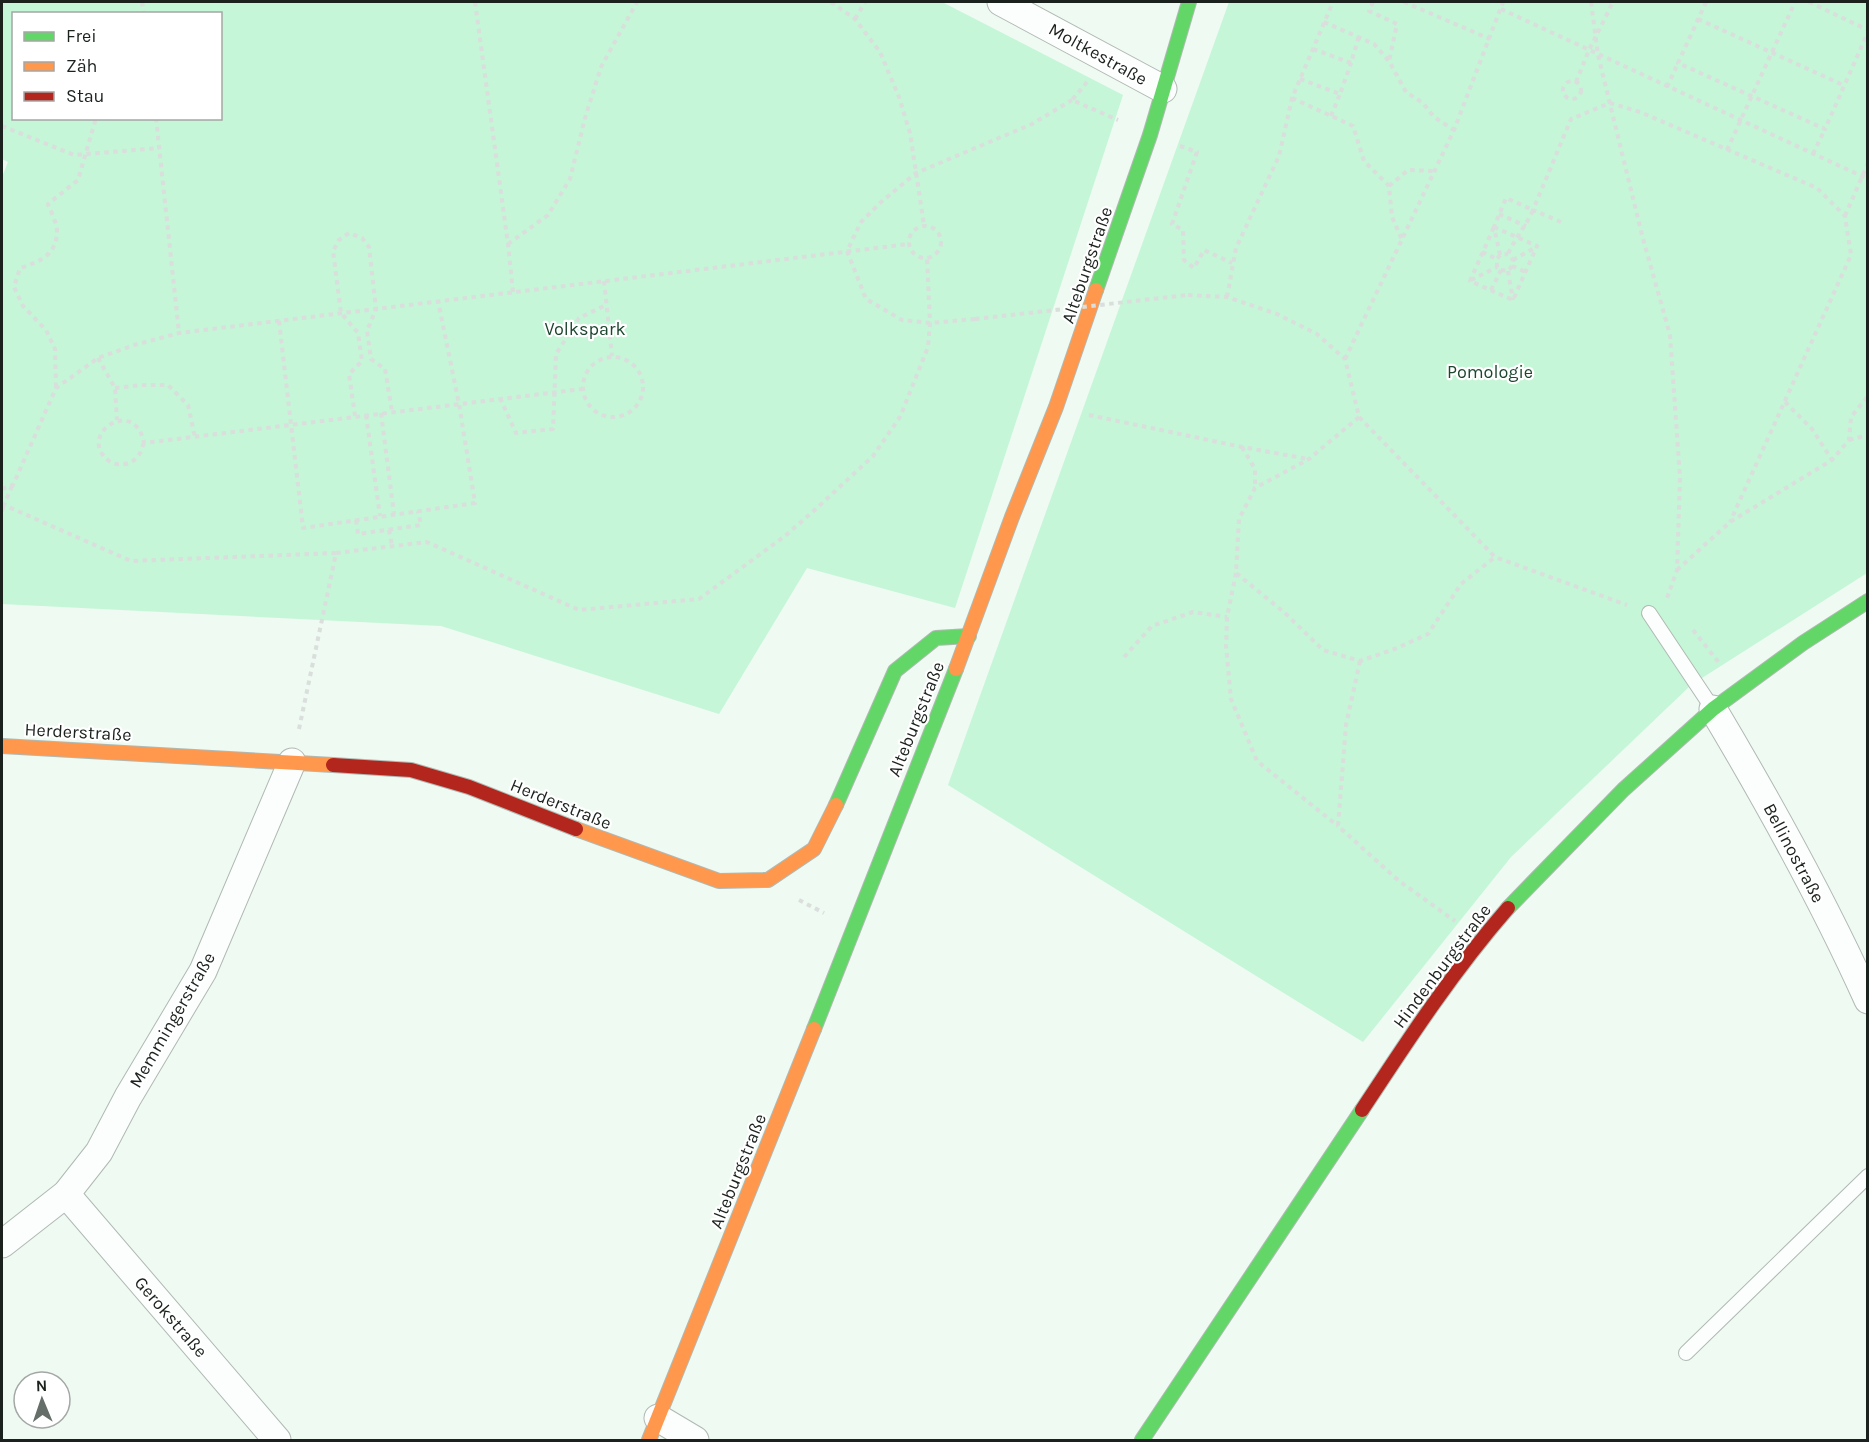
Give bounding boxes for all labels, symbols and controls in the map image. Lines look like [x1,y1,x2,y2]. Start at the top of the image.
legend [12,12,222,120]
street label: Moltkestraße [1045,18,1151,90]
text: Frei [66,25,97,47]
text: Zäh [66,55,97,77]
text: Stau [66,85,104,107]
street label: Alteburgstraße [1057,204,1117,326]
park label: Volkspark [544,318,626,340]
park label: Pomologie [1447,361,1533,383]
street label: Alteburgstraße [883,658,949,780]
street label: Herderstraße [24,718,132,746]
street label: Herderstraße [507,774,615,834]
street label: Bellinostraße [1759,799,1829,907]
street label: Hindenburgstraße [1388,900,1496,1032]
street label: Memmingerstraße [124,948,220,1092]
street label: Alteburgstraße [705,1110,771,1232]
street label: Gerokstraße [130,1272,212,1362]
north arrow [12,1370,72,1430]
text: N [35,1376,48,1395]

